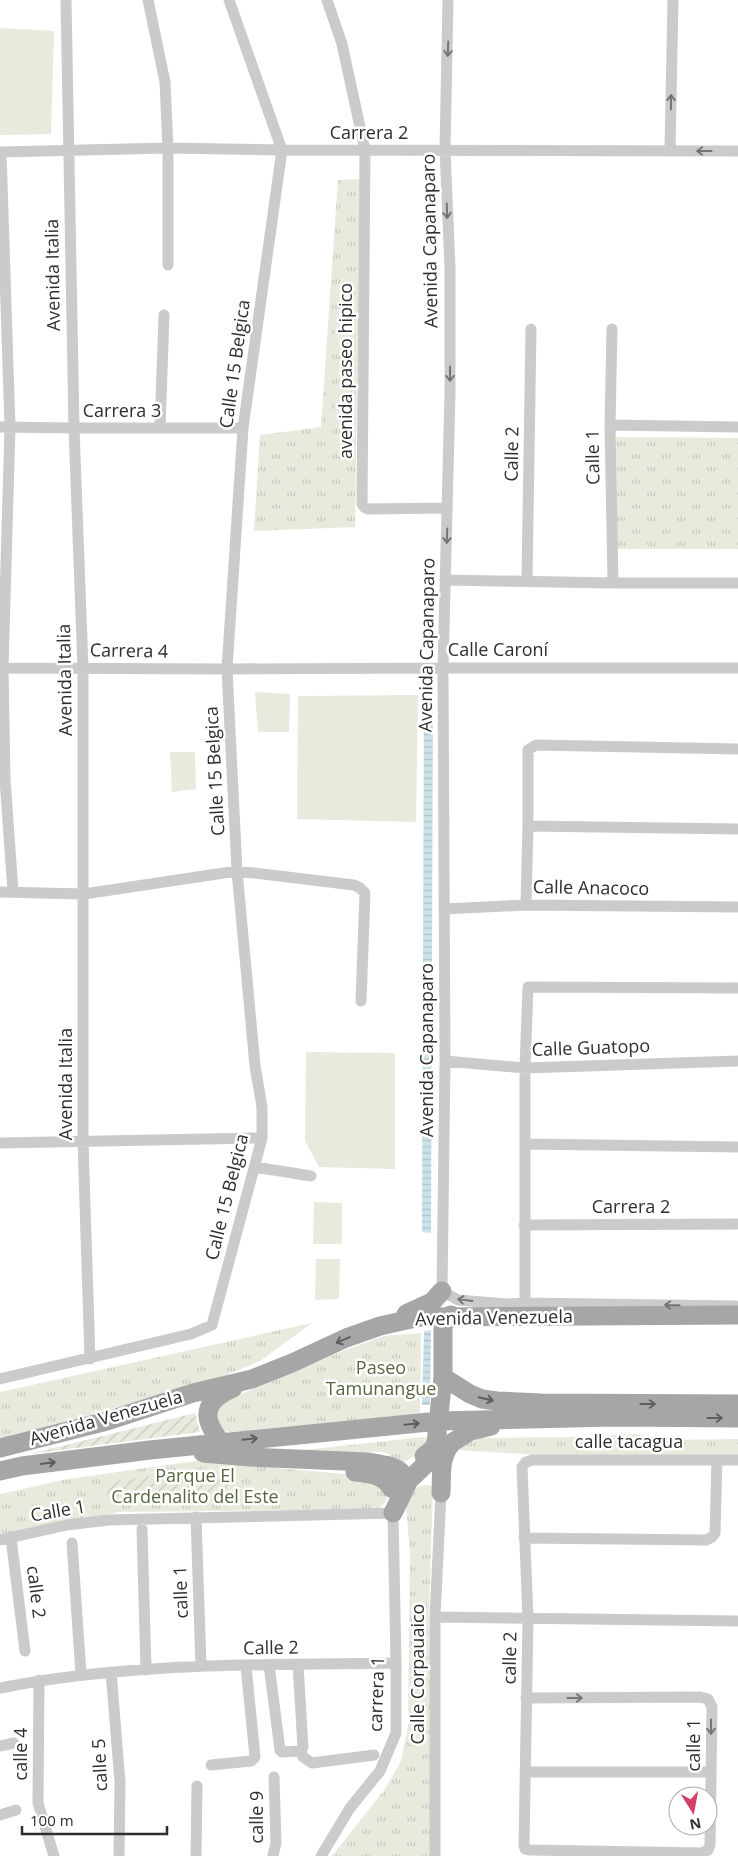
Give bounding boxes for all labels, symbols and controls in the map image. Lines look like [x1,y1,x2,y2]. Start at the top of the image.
one-way arrow [443,40,452,56]
one-way arrow [666,94,675,110]
street label: Carrera 2 [330,120,408,144]
one-way arrow [696,146,712,156]
street label: Avenida Capanaparo [415,154,443,328]
one-way arrow [443,203,452,219]
street label: Avenida Italia [39,219,65,331]
street label: avenida paseo hipico [333,283,357,459]
street label: Calle 15 Belgica [213,298,255,430]
one-way arrow [445,365,455,381]
street label: Carrera 3 [83,398,161,422]
street label: Calle 2 [499,426,523,482]
street label: Calle 1 [580,429,604,485]
one-way arrow [442,528,451,544]
street label: Avenida Capanaparo [412,558,440,732]
street label: Avenida Italia [51,624,77,736]
street label: Carrera 4 [90,637,168,663]
street label: Calle Caroní [448,637,549,661]
street label: Calle 15 Belgica [199,706,229,836]
street label: Calle Anacoco [533,874,649,900]
street label: Avenida Capanaparo [414,963,438,1137]
street label: Avenida Italia [53,1028,77,1140]
street label: Calle Guatopo [531,1033,651,1061]
street label: Calle 15 Belgica [199,1131,253,1263]
street label: Carrera 2 [592,1194,670,1218]
one-way arrow [457,1295,473,1305]
one-way arrow [664,1300,680,1310]
street label: Avenida Venezuela [415,1304,573,1330]
one-way arrow [336,1335,351,1345]
park label: Paseo Tamunangue [326,1355,436,1400]
street label: Avenida Venezuela [27,1384,185,1450]
one-way arrow [477,1395,493,1404]
one-way arrow [640,1399,656,1408]
one-way arrow [707,1413,723,1423]
one-way arrow [404,1419,420,1428]
street label: calle tacagua [575,1429,683,1453]
one-way arrow [242,1435,258,1444]
one-way arrow [40,1458,56,1468]
park label: Parque El Cardenalito del Este [111,1463,279,1508]
street label: Calle 1 [28,1493,87,1527]
street label: calle 2 [22,1564,52,1620]
street label: calle 1 [167,1565,193,1619]
street label: Calle Corpauaico [405,1604,429,1744]
street label: calle 2 [497,1631,521,1685]
street label: Calle 2 [243,1635,299,1659]
street label: carrera 1 [363,1656,389,1732]
one-way arrow [566,1693,583,1703]
street label: calle 1 [681,1719,705,1771]
one-way arrow [706,1719,716,1735]
street label: calle 4 [8,1728,32,1780]
street label: calle 5 [86,1738,112,1792]
north arrow [668,1786,718,1836]
street label: calle 9 [244,1791,268,1843]
scale bar [22,1804,168,1836]
text: 100 m [30,1810,74,1830]
text: N [688,1814,703,1835]

